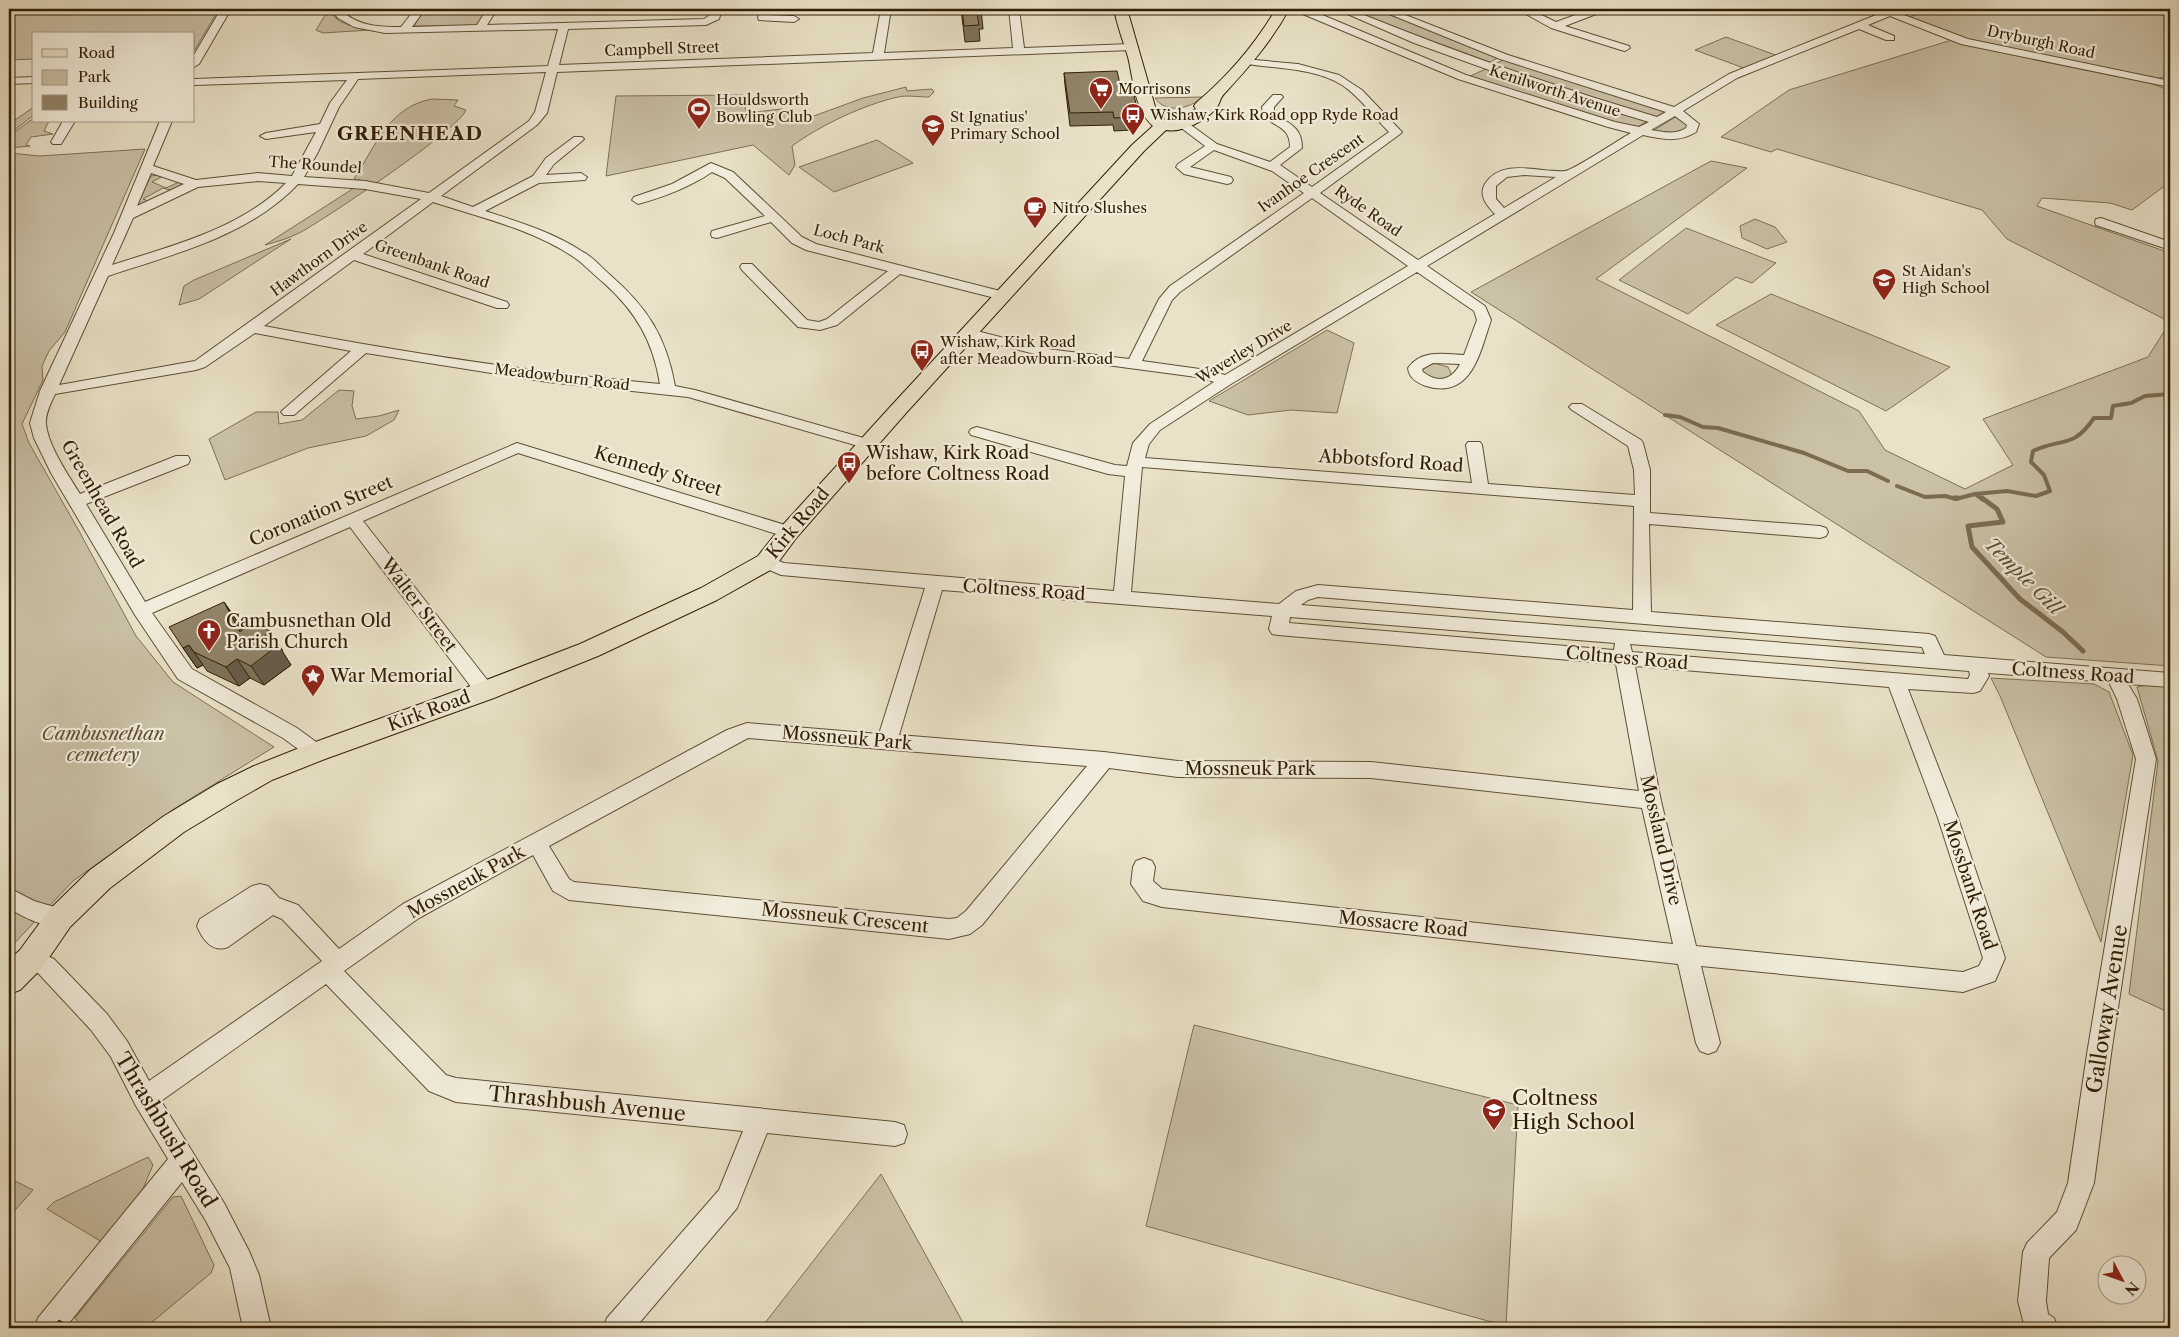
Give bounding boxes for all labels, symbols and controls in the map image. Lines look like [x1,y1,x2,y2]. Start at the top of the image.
street label: Dryburgh Road [1985,21,2097,62]
legend [32,32,195,122]
street label: Campbell Street [604,37,721,60]
text: Road [78,43,115,62]
street label: Kenilworth Avenue [1487,60,1623,121]
text: Park [78,67,112,86]
supermarket icon: Morrisons [1088,76,1114,110]
place label: Morrisons [1118,79,1191,98]
place label: Houldsworth Bowling Club [716,90,812,126]
text: Building [78,93,138,112]
sports icon: Houldsworth Bowling Club [686,96,712,130]
bus stop icon: Wishaw, Kirk Road opp Ryde Road [1120,102,1146,136]
place label: Wishaw, Kirk Road opp Ryde Road [1149,105,1399,124]
place label: St Ignatius' Primary School [950,107,1061,143]
school or university icon: St Ignatius' Primary School [920,113,946,147]
district label: GREENHEAD [337,122,483,145]
street label: Ivanhoe Crescent [1254,129,1368,216]
street label: The Roundel [268,152,363,177]
street label: Ryde Road [1331,181,1405,240]
cafe icon: Nitro Slushes [1022,195,1048,229]
place label: Nitro Slushes [1052,198,1147,217]
street label: Hawthorn Drive [267,217,371,300]
street label: Loch Park [811,220,888,257]
street label: Greenbank Road [372,235,492,292]
place label: St Aidan's High School [1902,261,1990,297]
school or university icon: St Aidan's High School [1871,267,1897,301]
street label: Waverley Drive [1192,316,1295,388]
place label: Wishaw, Kirk Road after Meadowburn Road [939,332,1113,368]
bus stop icon: Wishaw, Kirk Road after Meadowburn Road [909,338,935,372]
street label: Meadowburn Road [493,359,631,394]
street label: Greenhead Road [56,436,148,572]
street label: Kennedy Street [592,441,725,501]
place label: Wishaw, Kirk Road before Coltness Road [865,442,1049,485]
street label: Abbotsford Road [1317,445,1464,477]
bus stop icon: Wishaw, Kirk Road before Coltness Road [836,450,862,484]
street label: Coronation Street [246,471,397,551]
street label: Kirk Road [762,483,834,563]
water label: Temple Gill [1980,533,2069,621]
street label: Walter Street [376,553,462,657]
street label: Coltness Road [962,575,1086,605]
place label: Cambusnethan Old Parish Church [226,610,392,653]
church icon: Cambusnethan Old Parish Church [196,618,222,652]
street label: Coltness Road [1565,642,1689,674]
street label: Coltness Road [2011,658,2135,688]
place icon: War Memorial [300,663,326,697]
place label: War Memorial [329,665,453,687]
street label: Kirk Road [385,686,473,736]
street label: Mossneuk Park [781,721,915,755]
park label: Cambusnethan cemetery [42,723,165,766]
street label: Mossneuk Park [1185,758,1317,780]
street label: Mossland Drive [1635,773,1687,907]
street label: Mossbank Road [1939,817,2001,953]
street label: Mossneuk Park [403,840,530,923]
street label: Mossneuk Crescent [760,898,930,938]
street label: Mossacre Road [1337,906,1469,942]
street label: Galloway Avenue [2081,923,2132,1095]
street label: Thrashbush Road [110,1048,223,1212]
street label: Thrashbush Avenue [487,1081,687,1126]
place label: Coltness High School [1512,1085,1635,1134]
school or university icon: Coltness High School [1481,1097,1507,1131]
north arrow [2096,1254,2146,1304]
text: N [2121,1278,2143,1299]

